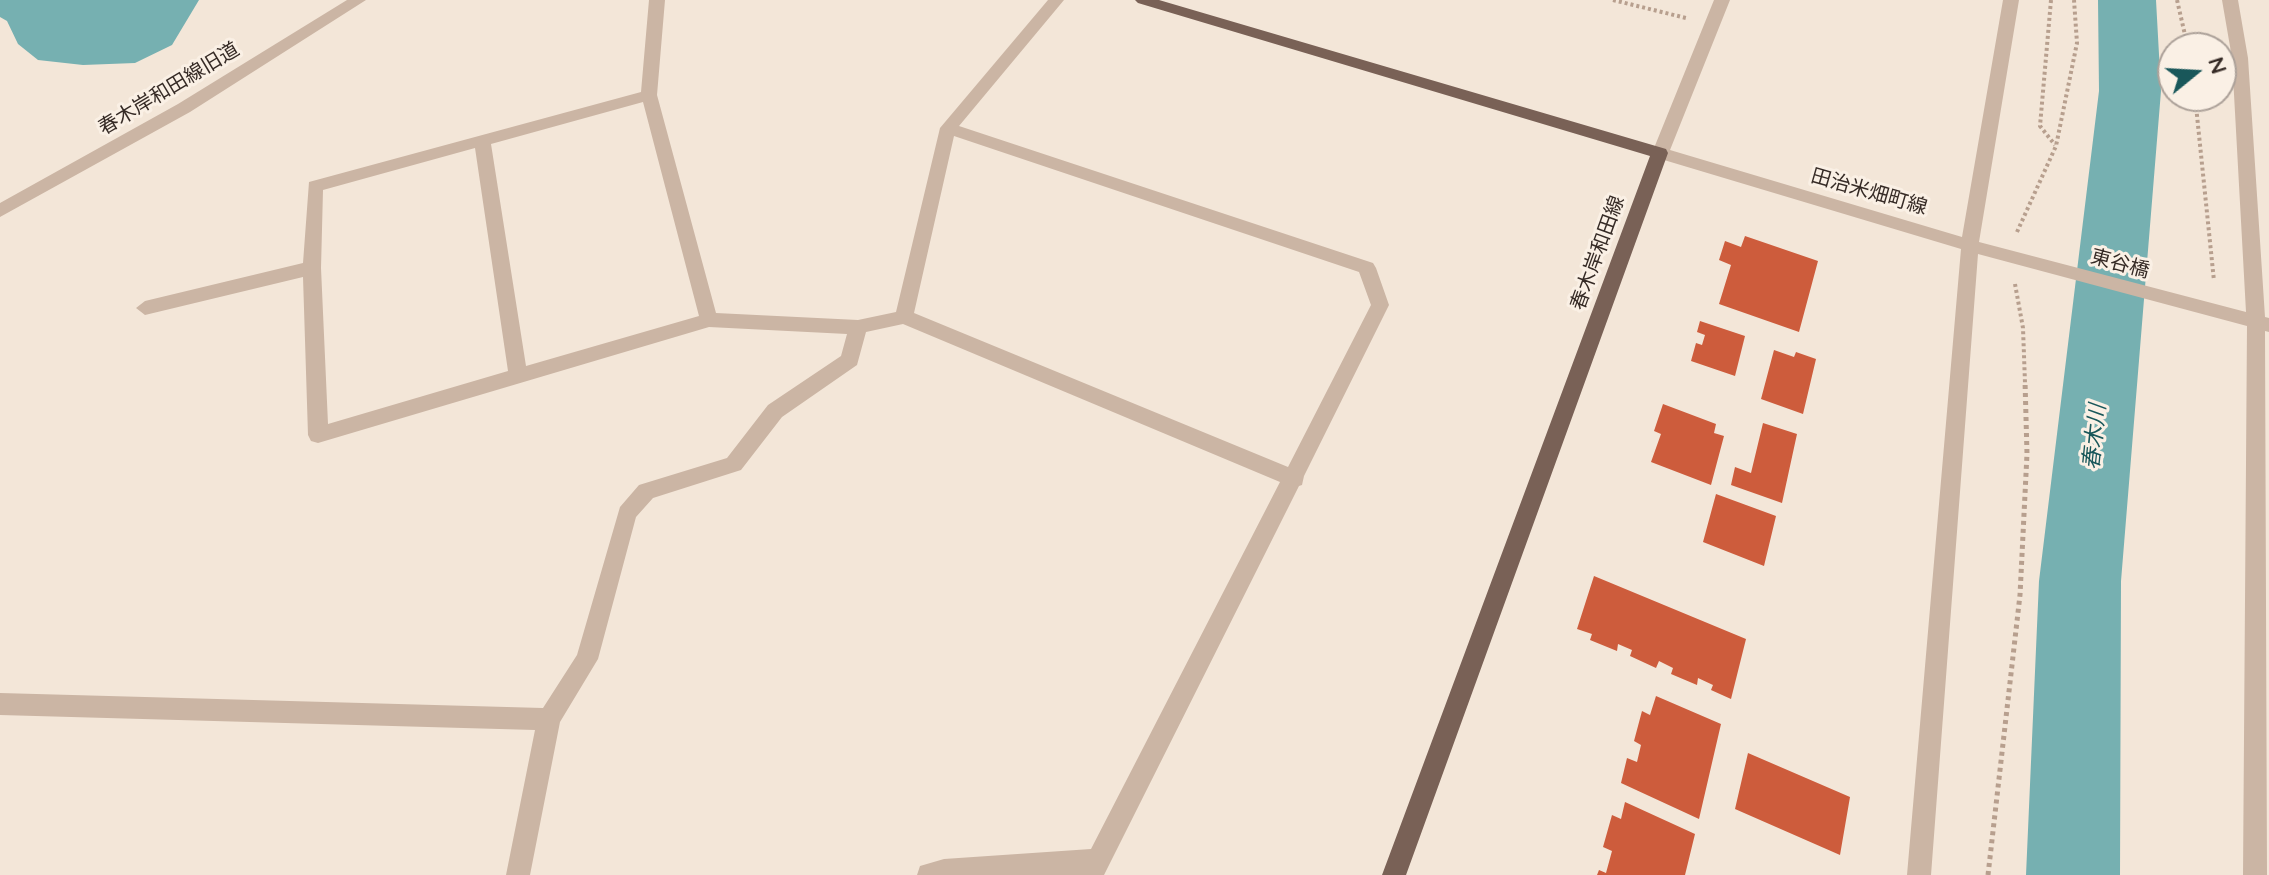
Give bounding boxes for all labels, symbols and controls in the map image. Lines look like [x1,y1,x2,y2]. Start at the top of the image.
north arrow [2157,32,2237,112]
street label: 春木岸和田線旧道 [94,38,244,140]
text: N [2202,53,2234,77]
street label: 田治米畑町線 [1808,164,1930,220]
street label: 春木岸和田線 [1566,193,1630,313]
street label: 東谷橋 [2088,245,2152,283]
water label: 春木川 [2078,403,2112,471]

